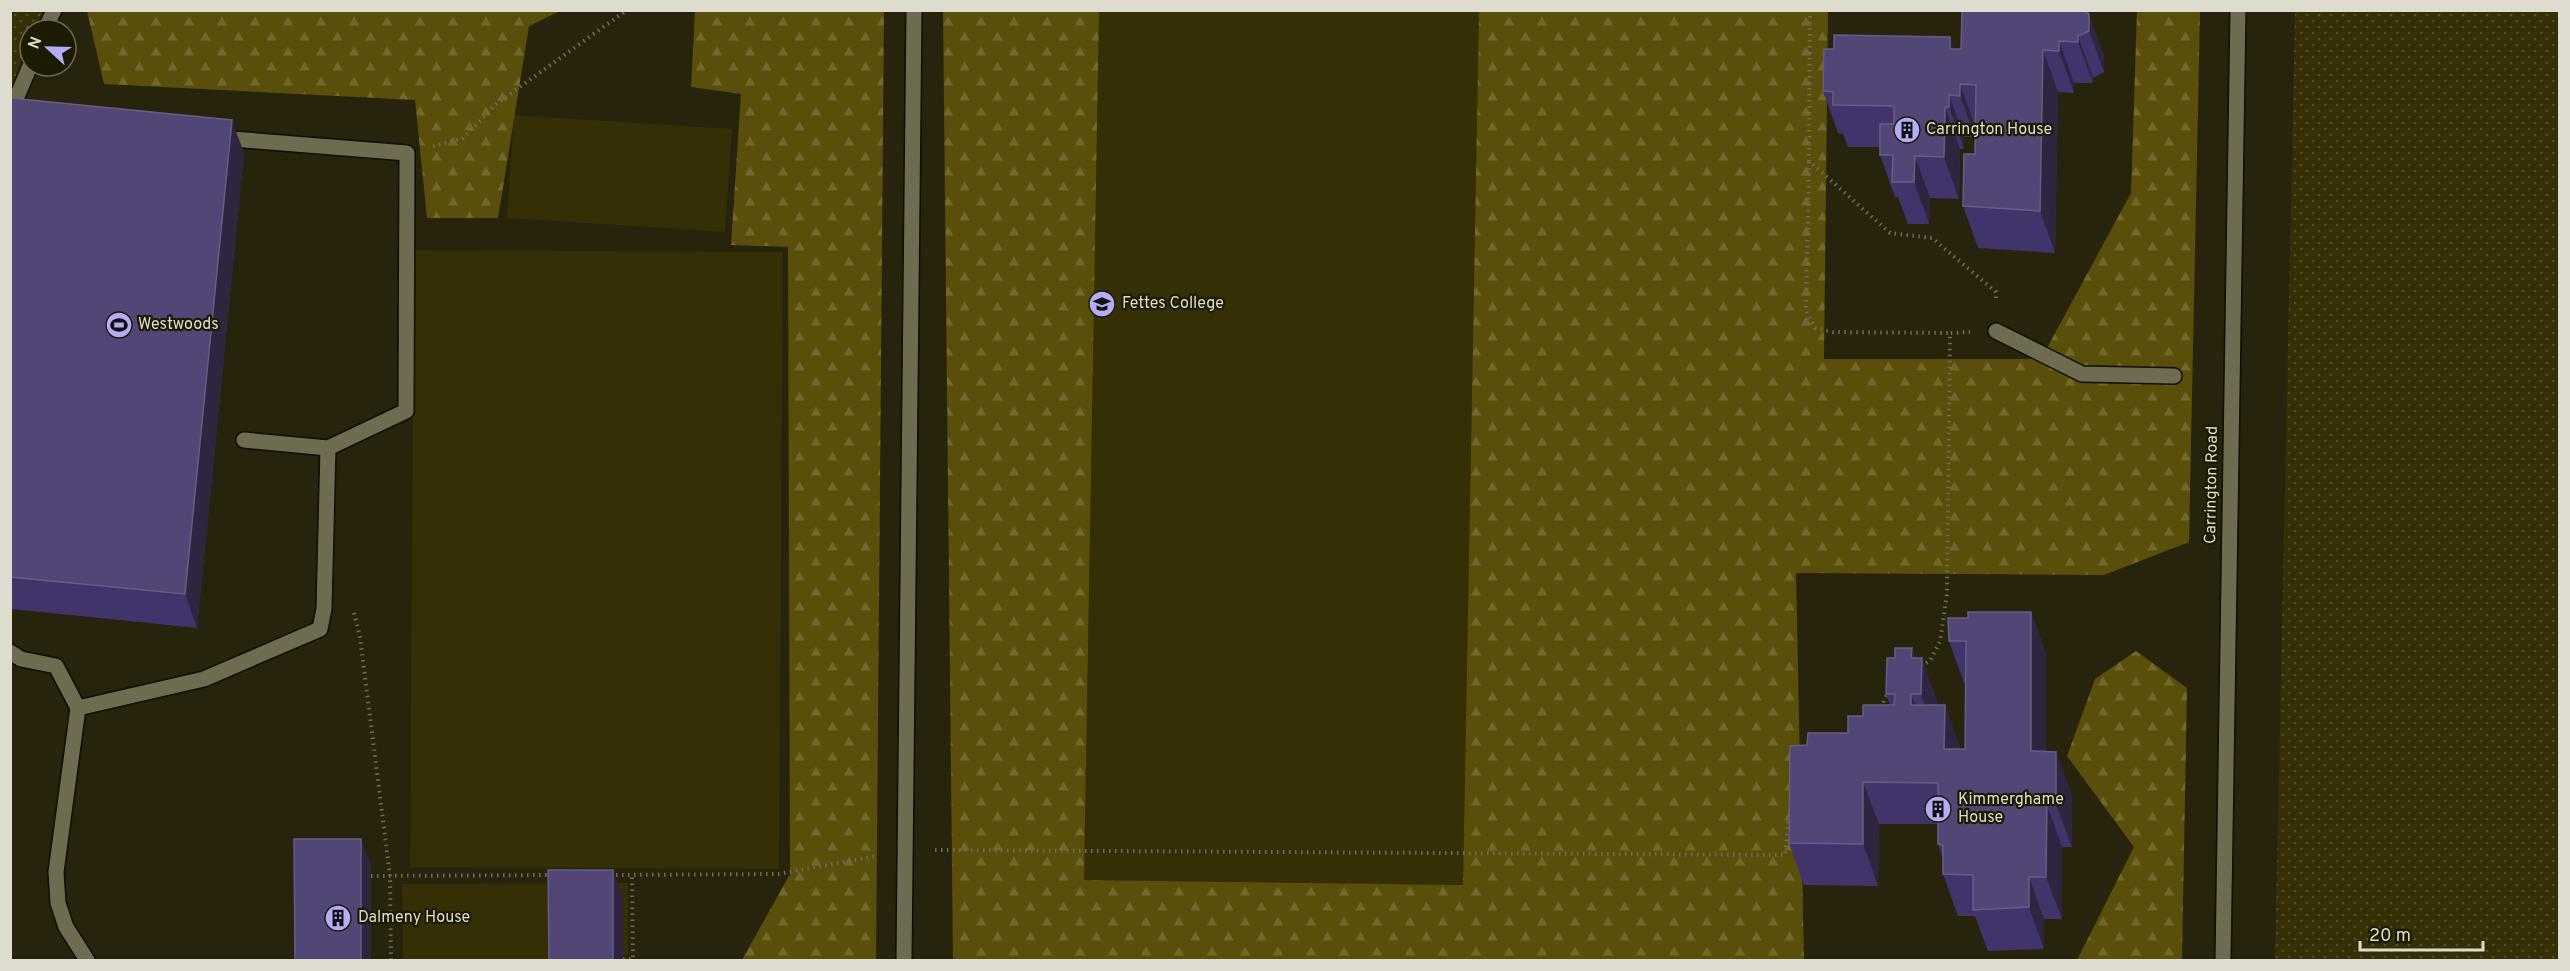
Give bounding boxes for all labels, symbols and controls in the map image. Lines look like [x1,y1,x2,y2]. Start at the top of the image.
north arrow [18,18,78,78]
text: N [25,34,47,52]
building icon: Carrington House [1892,115,1922,145]
place label: Carrington House [1926,120,2052,140]
school or university icon: Fettes College [1087,289,1117,319]
place label: Fettes College [1122,294,1224,314]
sports icon: Westwoods [104,310,134,340]
place label: Westwoods [138,315,219,335]
street label: Carrington Road [2201,426,2223,544]
place label: Kimmerghame House [1958,790,2064,828]
building icon: Kimmerghame House [1923,794,1953,824]
building icon: Dalmeny House [323,903,353,933]
place label: Dalmeny House [358,908,470,928]
scale bar [2360,914,2483,952]
text: 20 m [2369,925,2411,948]

